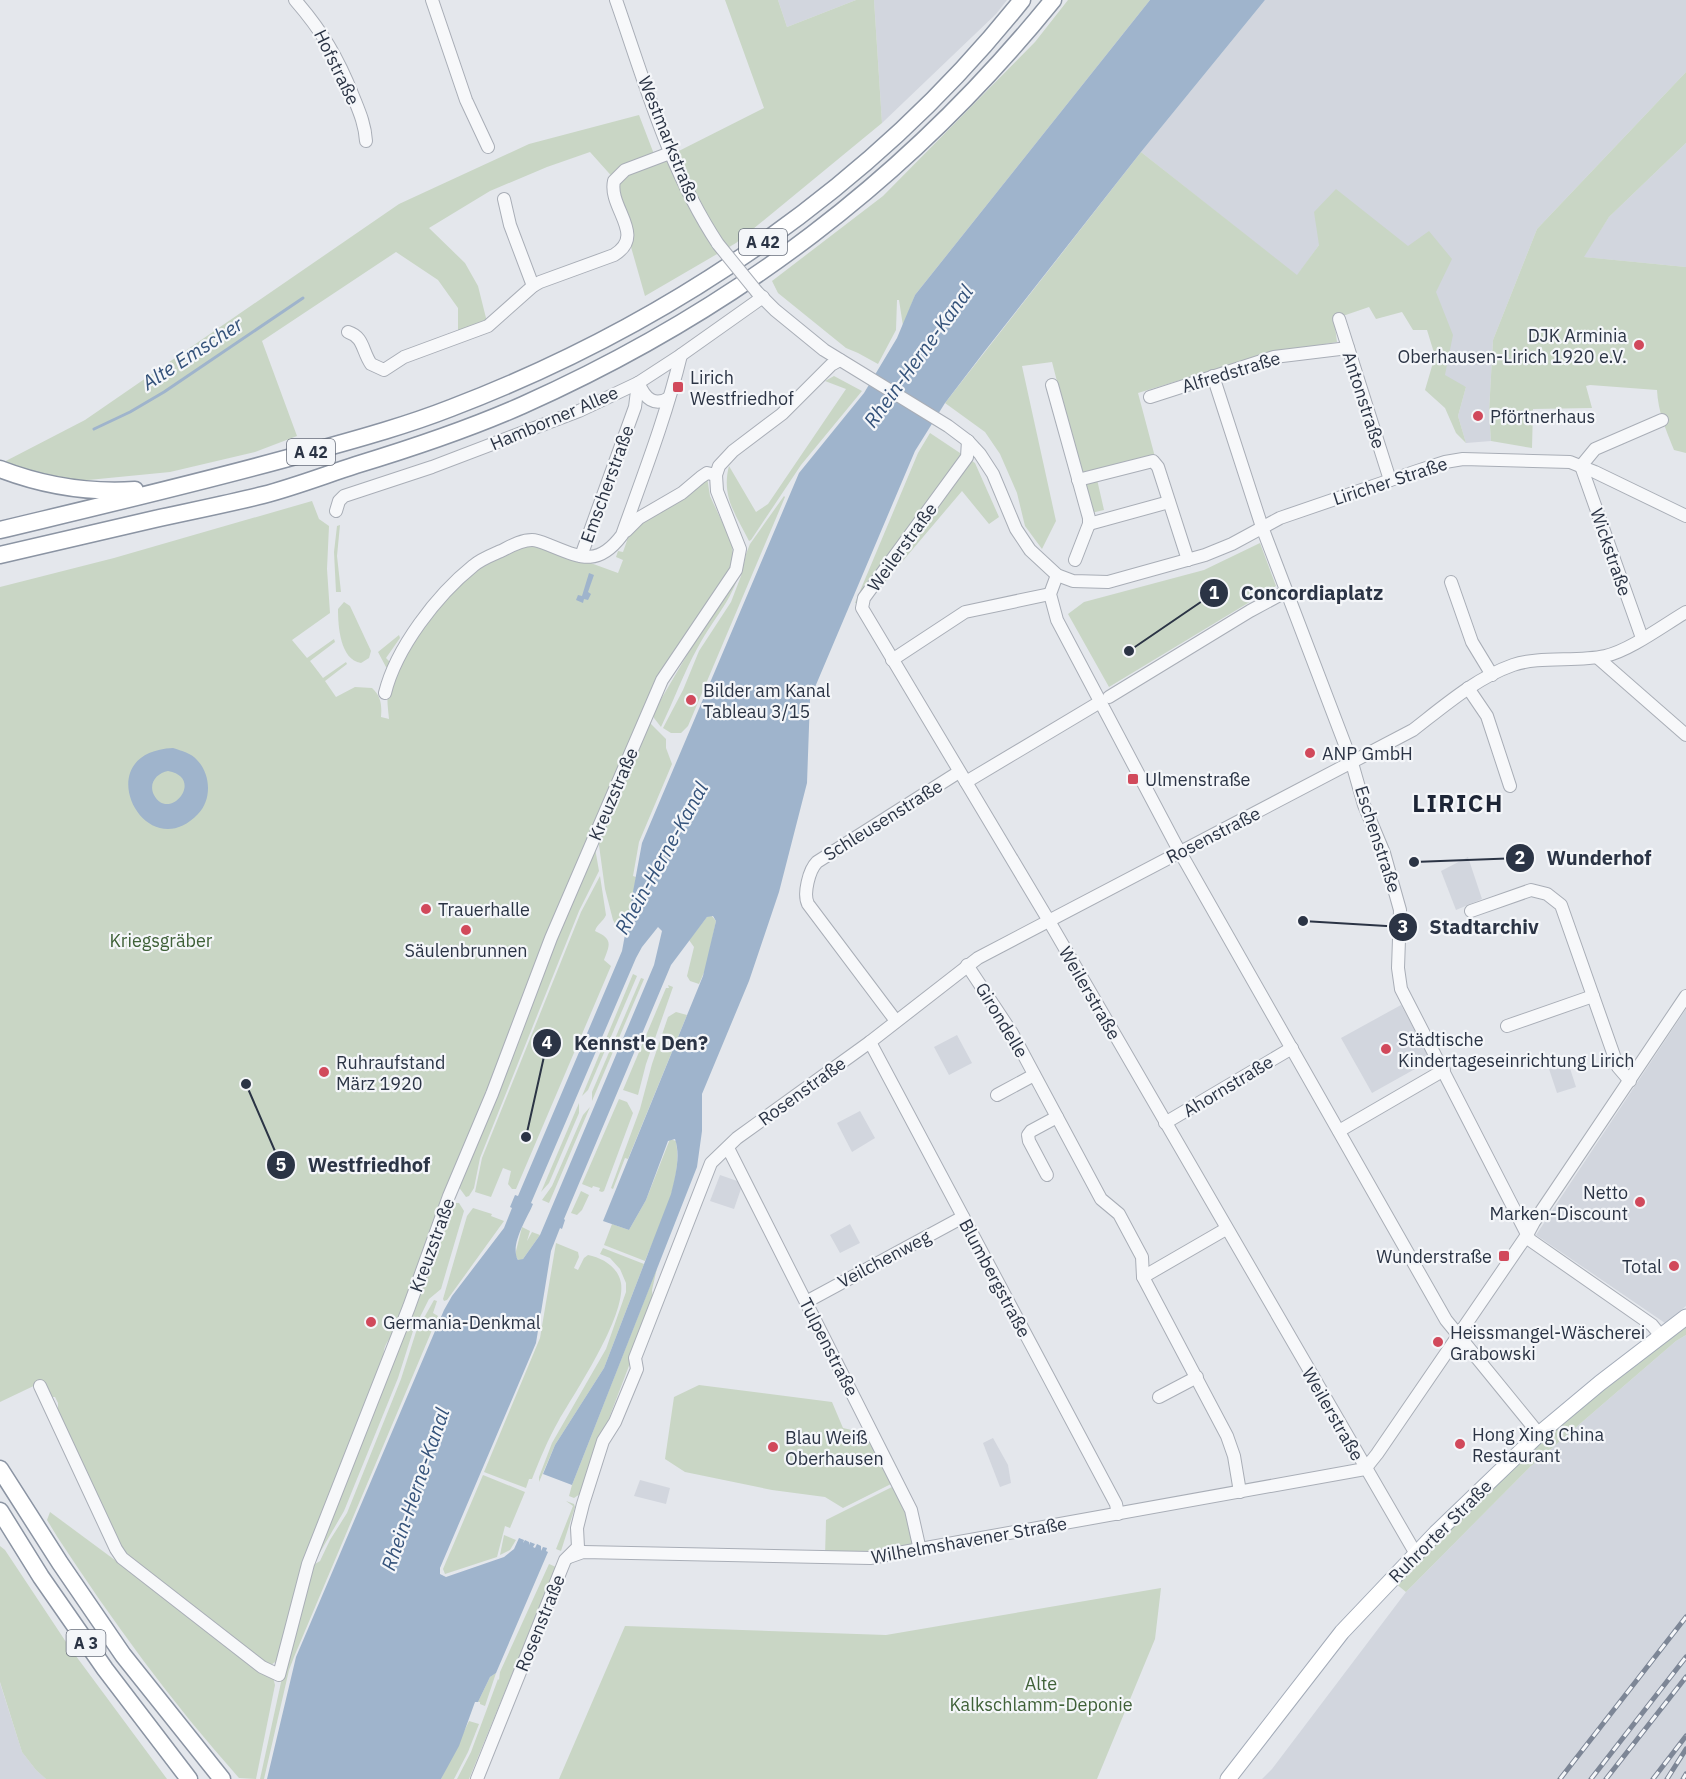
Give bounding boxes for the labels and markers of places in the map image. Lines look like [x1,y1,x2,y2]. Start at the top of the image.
place label: DJK Arminia Oberhausen-Lirich 1920 e.V. [1398,324,1627,368]
marker: DJK Arminia Oberhausen-Lirich 1920 e.V. [1632,338,1646,352]
place label: Lirich Westfriedhof [690,366,794,410]
marker: Lirich Westfriedhof [671,380,685,394]
place label: Pförtnerhaus [1490,405,1595,428]
marker: Pförtnerhaus [1471,409,1485,423]
callout: Concordiaplatz [1199,574,1396,612]
place label: Bilder am Kanal Tableau 3/15 [703,679,830,723]
marker: Bilder am Kanal Tableau 3/15 [684,693,698,707]
place label: ANP GmbH [1322,742,1413,765]
marker: ANP GmbH [1303,746,1317,760]
place label: Ulmenstraße [1145,768,1251,791]
marker: Ulmenstraße [1126,772,1140,786]
callout: Wunderhof [1505,839,1664,877]
place label: Trauerhalle [438,898,530,921]
marker: Trauerhalle [419,902,433,916]
callout: Stadtarchiv [1388,908,1551,946]
marker: Säulenbrunnen [459,923,473,937]
place label: Säulenbrunnen [404,939,528,962]
callout: Kennst'e Den? [532,1024,720,1062]
place label: Städtische Kindertageseinrichtung Lirich [1398,1028,1635,1072]
marker: Städtische Kindertageseinrichtung Lirich [1379,1042,1393,1056]
place label: Ruhraufstand März 1920 [336,1051,445,1095]
marker: Ruhraufstand März 1920 [317,1065,331,1079]
callout: Westfriedhof [266,1146,443,1184]
place label: Netto Marken-Discount [1490,1181,1628,1225]
marker: Netto Marken-Discount [1633,1195,1647,1209]
place label: Wunderstraße [1376,1245,1492,1268]
marker: Wunderstraße [1497,1249,1511,1263]
place label: Total [1622,1255,1662,1278]
marker: Total [1667,1259,1681,1273]
place label: Germania-Denkmal [383,1311,541,1334]
marker: Germania-Denkmal [364,1315,378,1329]
place label: Heissmangel-Wäscherei Grabowski [1450,1321,1645,1365]
marker: Heissmangel-Wäscherei Grabowski [1431,1335,1445,1349]
place label: Hong Xing China Restaurant [1472,1423,1604,1467]
place label: Blau Weiß Oberhausen [785,1426,884,1470]
marker: Hong Xing China Restaurant [1453,1437,1467,1451]
marker: Blau Weiß Oberhausen [766,1440,780,1454]

